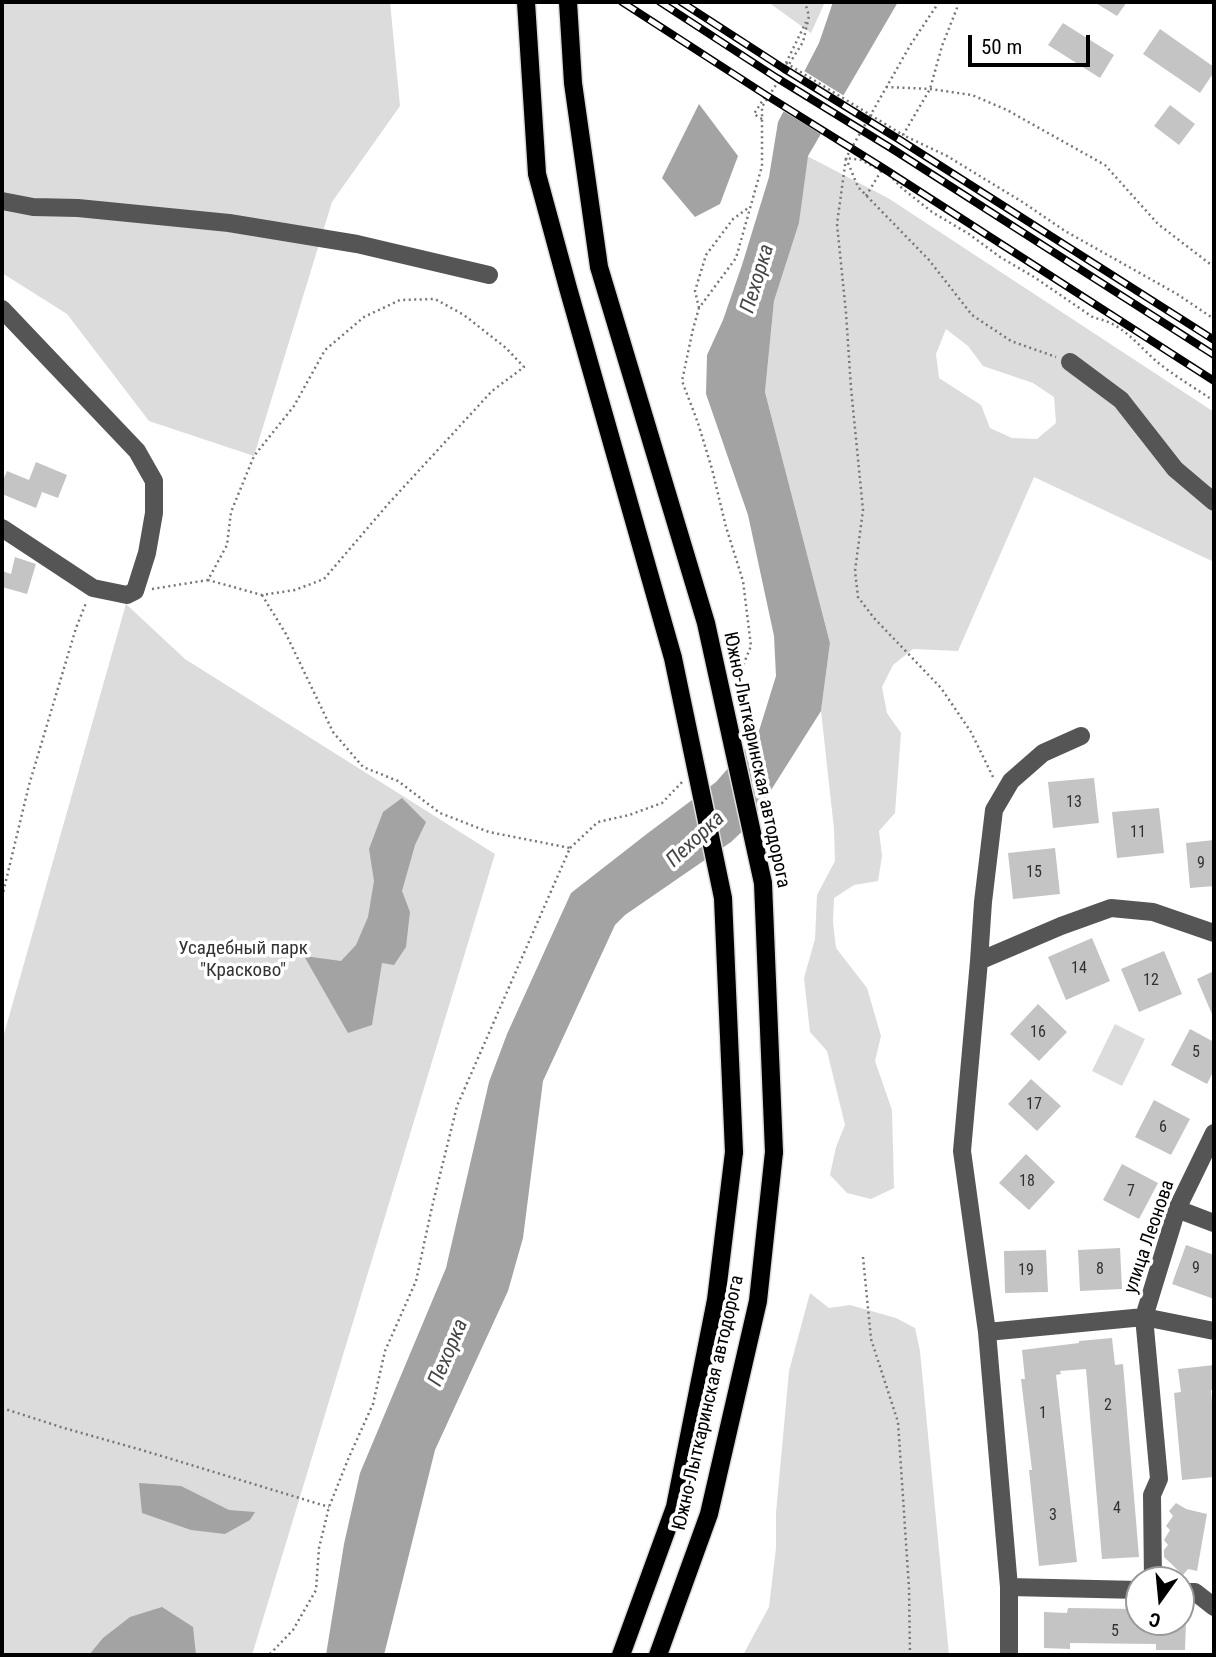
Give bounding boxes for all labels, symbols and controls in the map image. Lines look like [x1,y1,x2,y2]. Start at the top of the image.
scale bar [971,21,1094,65]
text: 50 m [981,35,1022,59]
water label: Пехорка [736,241,780,317]
street label: Южно-Лыткаринская автодорога [718,630,794,890]
house number: 13 [1066,793,1082,813]
water label: Пехорка [662,807,730,873]
house number: 11 [1130,823,1146,843]
house number: 9 [1197,854,1205,874]
house number: 15 [1026,863,1042,883]
park label: Усадебный парк "Красково" [178,938,308,982]
house number: 14 [1071,959,1087,979]
house number: 12 [1143,971,1159,991]
house number: 16 [1030,1023,1046,1043]
house number: 5 [1192,1043,1200,1063]
house number: 17 [1026,1095,1042,1115]
house number: 6 [1159,1118,1167,1138]
house number: 18 [1019,1172,1035,1192]
street label: улица Леонова [1120,1177,1180,1297]
house number: 7 [1127,1182,1135,1202]
house number: 9 [1192,1259,1200,1279]
house number: 8 [1096,1260,1104,1280]
house number: 19 [1018,1261,1034,1281]
street label: Южно-Лыткаринская автодорога [669,1273,749,1533]
water label: Пехорка [424,1316,474,1390]
house number: 2 [1104,1396,1112,1416]
house number: 1 [1039,1404,1047,1424]
house number: 4 [1113,1499,1121,1519]
house number: 3 [1049,1506,1057,1526]
north arrow [1125,1566,1195,1636]
text: С [1147,1607,1163,1632]
house number: 5 [1111,1622,1119,1642]

